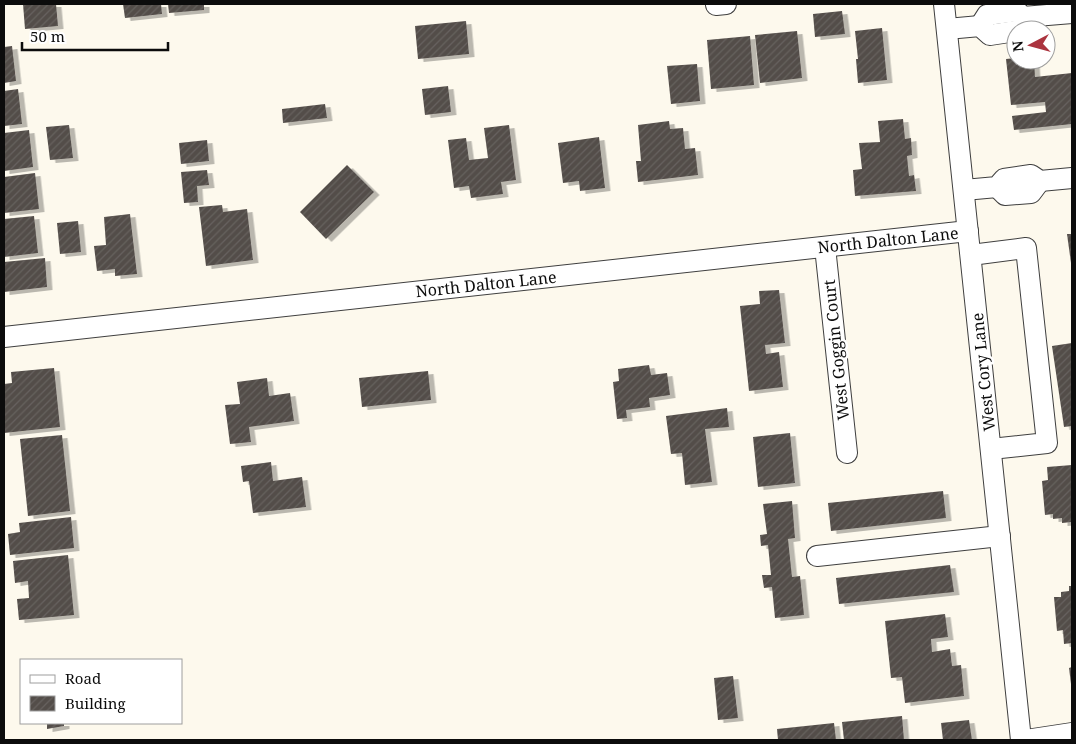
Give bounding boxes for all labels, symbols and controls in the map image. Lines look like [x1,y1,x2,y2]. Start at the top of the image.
scale bar [22,20,169,52]
north arrow [1006,20,1056,70]
text: 50 m [30,26,65,46]
text: N [1008,40,1028,53]
street label: North Dalton Lane [816,222,960,258]
street label: North Dalton Lane [414,266,558,302]
street label: West Goggin Court [818,278,854,421]
street label: West Cory Lane [966,312,1000,432]
legend [20,659,182,724]
text: Road [65,668,101,688]
text: Building [65,693,126,713]

